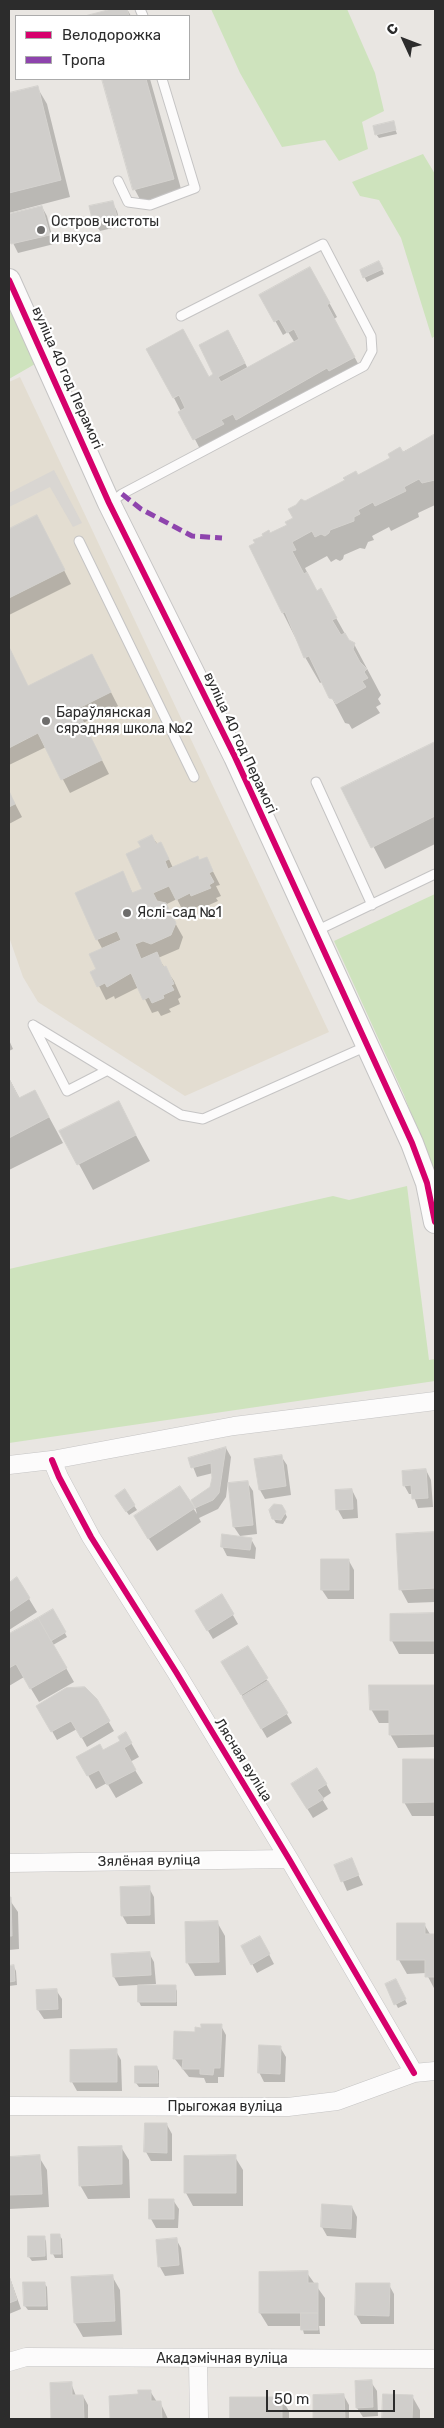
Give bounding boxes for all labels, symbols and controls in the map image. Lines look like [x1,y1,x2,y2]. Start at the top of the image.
legend [15,15,190,80]
north arrow [379,15,429,65]
text: С [383,20,402,39]
text: Велодорожка [62,26,161,44]
text: Тропа [62,51,105,69]
place label: Остров чистоты и вкуса [51,214,159,246]
marker: Остров чистоты и вкуса [35,224,47,236]
street label: вуліца 40 год Перамогі [28,304,106,452]
street label: вуліца 40 год Перамогі [200,670,280,816]
place label: Бараўлянская сярэдняя школа №2 [56,705,193,738]
marker: Бараўлянская сярэдняя школа №2 [40,715,52,727]
place label: Яслі-сад №1 [137,905,222,921]
marker: Яслі-сад №1 [121,907,133,919]
street label: Лясная вуліца [211,1715,275,1805]
street label: Зялёная вуліца [98,1852,200,1870]
street label: Прыгожая вуліца [167,2099,283,2115]
street label: Акадэмічная вуліца [156,2351,288,2367]
scale bar [269,2380,398,2412]
text: 50 m [274,2390,309,2408]

